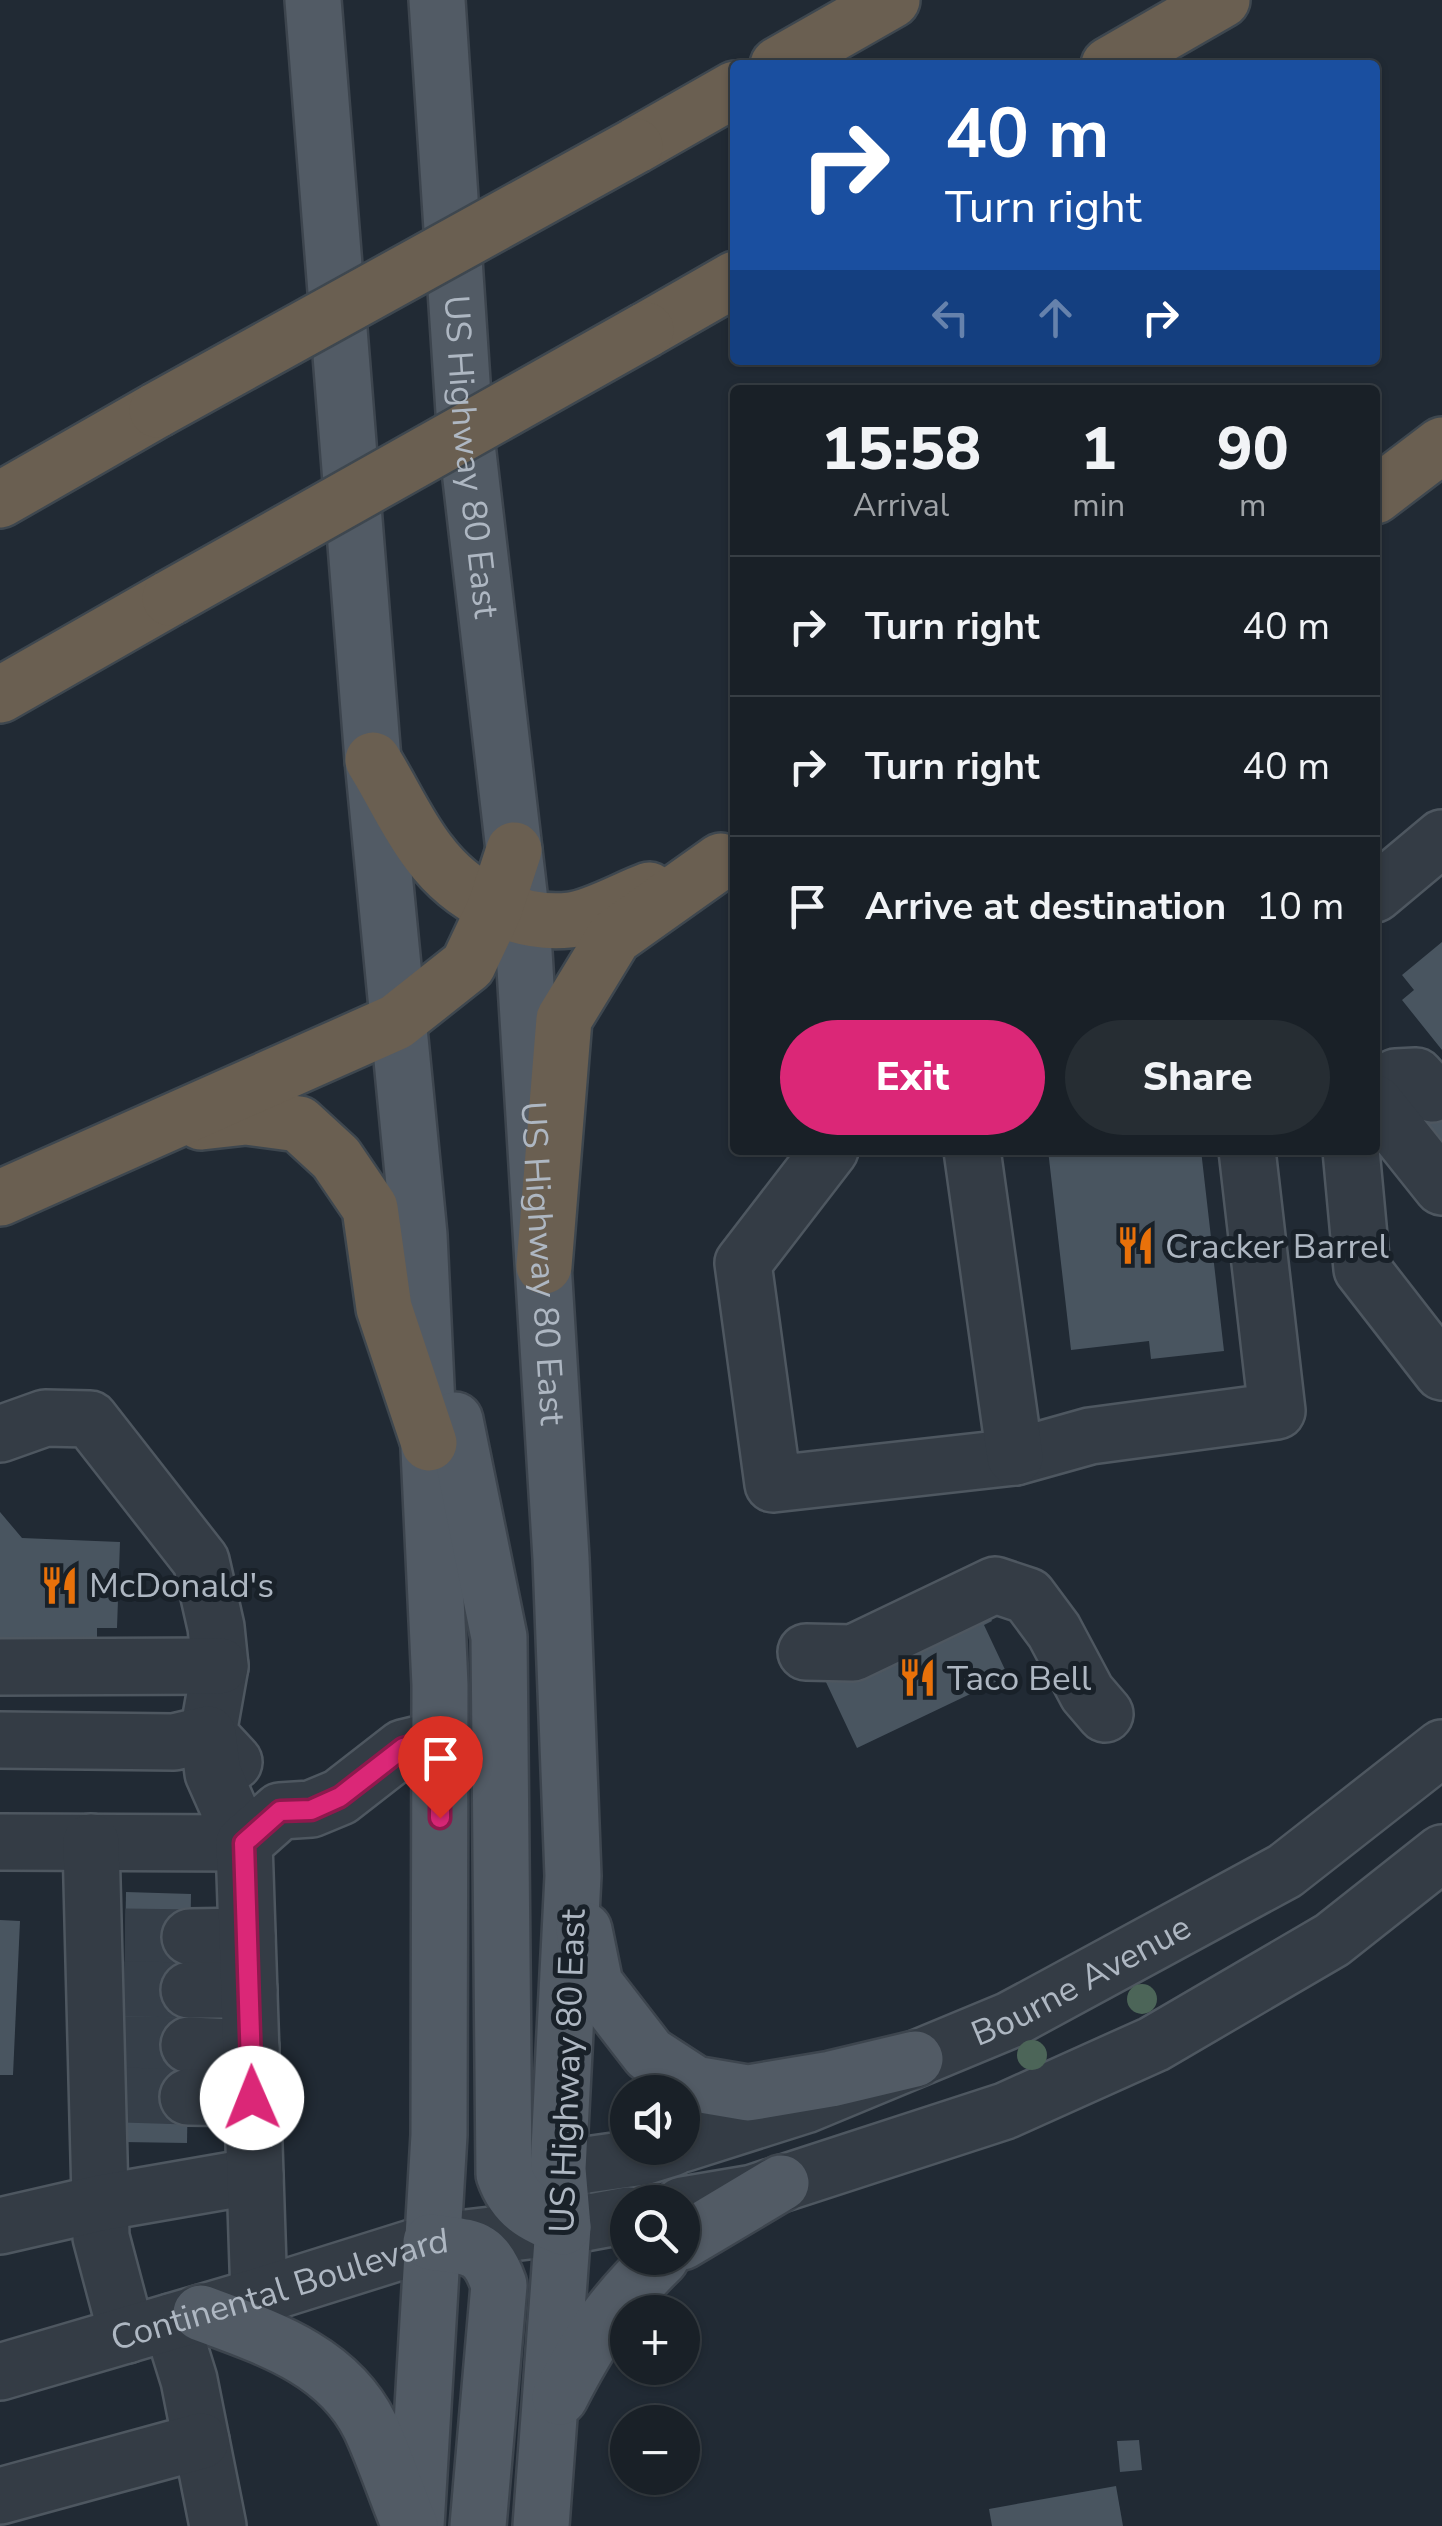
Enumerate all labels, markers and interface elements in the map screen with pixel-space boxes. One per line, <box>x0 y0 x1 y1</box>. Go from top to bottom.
text: 40 m <box>945 86 1109 182</box>
icon: right <box>780 100 910 230</box>
text: Turn right <box>945 177 1142 238</box>
icon: left <box>923 290 978 345</box>
icon: ahead <box>1028 290 1083 345</box>
icon: right <box>1133 290 1188 345</box>
street label: US Highway 80 East <box>432 294 510 621</box>
text: 15:58 <box>821 408 981 490</box>
text: 1 <box>1081 408 1117 490</box>
text: 90 <box>1217 408 1289 490</box>
text: Arrival <box>853 484 949 527</box>
text: min <box>1072 484 1125 527</box>
text: m <box>1239 484 1266 527</box>
icon: right <box>780 599 835 654</box>
text: Turn right <box>865 601 1040 652</box>
text: 40 m <box>1242 601 1330 652</box>
icon: right <box>780 739 835 794</box>
text: Turn right <box>865 741 1040 792</box>
text: 40 m <box>1242 741 1330 792</box>
icon: arrive <box>780 879 835 934</box>
text: Arrive at destination <box>865 881 1226 932</box>
text: 10 m <box>1256 881 1344 932</box>
button: Exit <box>780 1020 1045 1135</box>
button: Share <box>1065 1020 1330 1135</box>
street label: US Highway 80 East <box>509 1100 576 1427</box>
place label: Cracker Barrel <box>1165 1223 1390 1270</box>
restaurant icon: Cracker Barrel <box>1114 1225 1156 1267</box>
place label: McDonald's <box>89 1562 274 1609</box>
restaurant icon: McDonald's <box>38 1564 80 1606</box>
place label: Taco Bell <box>947 1655 1092 1702</box>
restaurant icon: Taco Bell <box>896 1657 938 1699</box>
pin <box>398 1716 483 1819</box>
icon: arrive <box>413 1731 468 1786</box>
street label: Bourne Avenue <box>964 1904 1199 2057</box>
street label: US Highway 80 East <box>538 1908 597 2234</box>
position arrow <box>200 2046 304 2150</box>
map controls <box>610 2075 700 2495</box>
button: sound <box>610 2075 700 2165</box>
button: search <box>610 2185 700 2275</box>
street label: Continental Boulevard <box>105 2217 451 2362</box>
button: + <box>610 2295 700 2385</box>
button: − <box>610 2405 700 2495</box>

